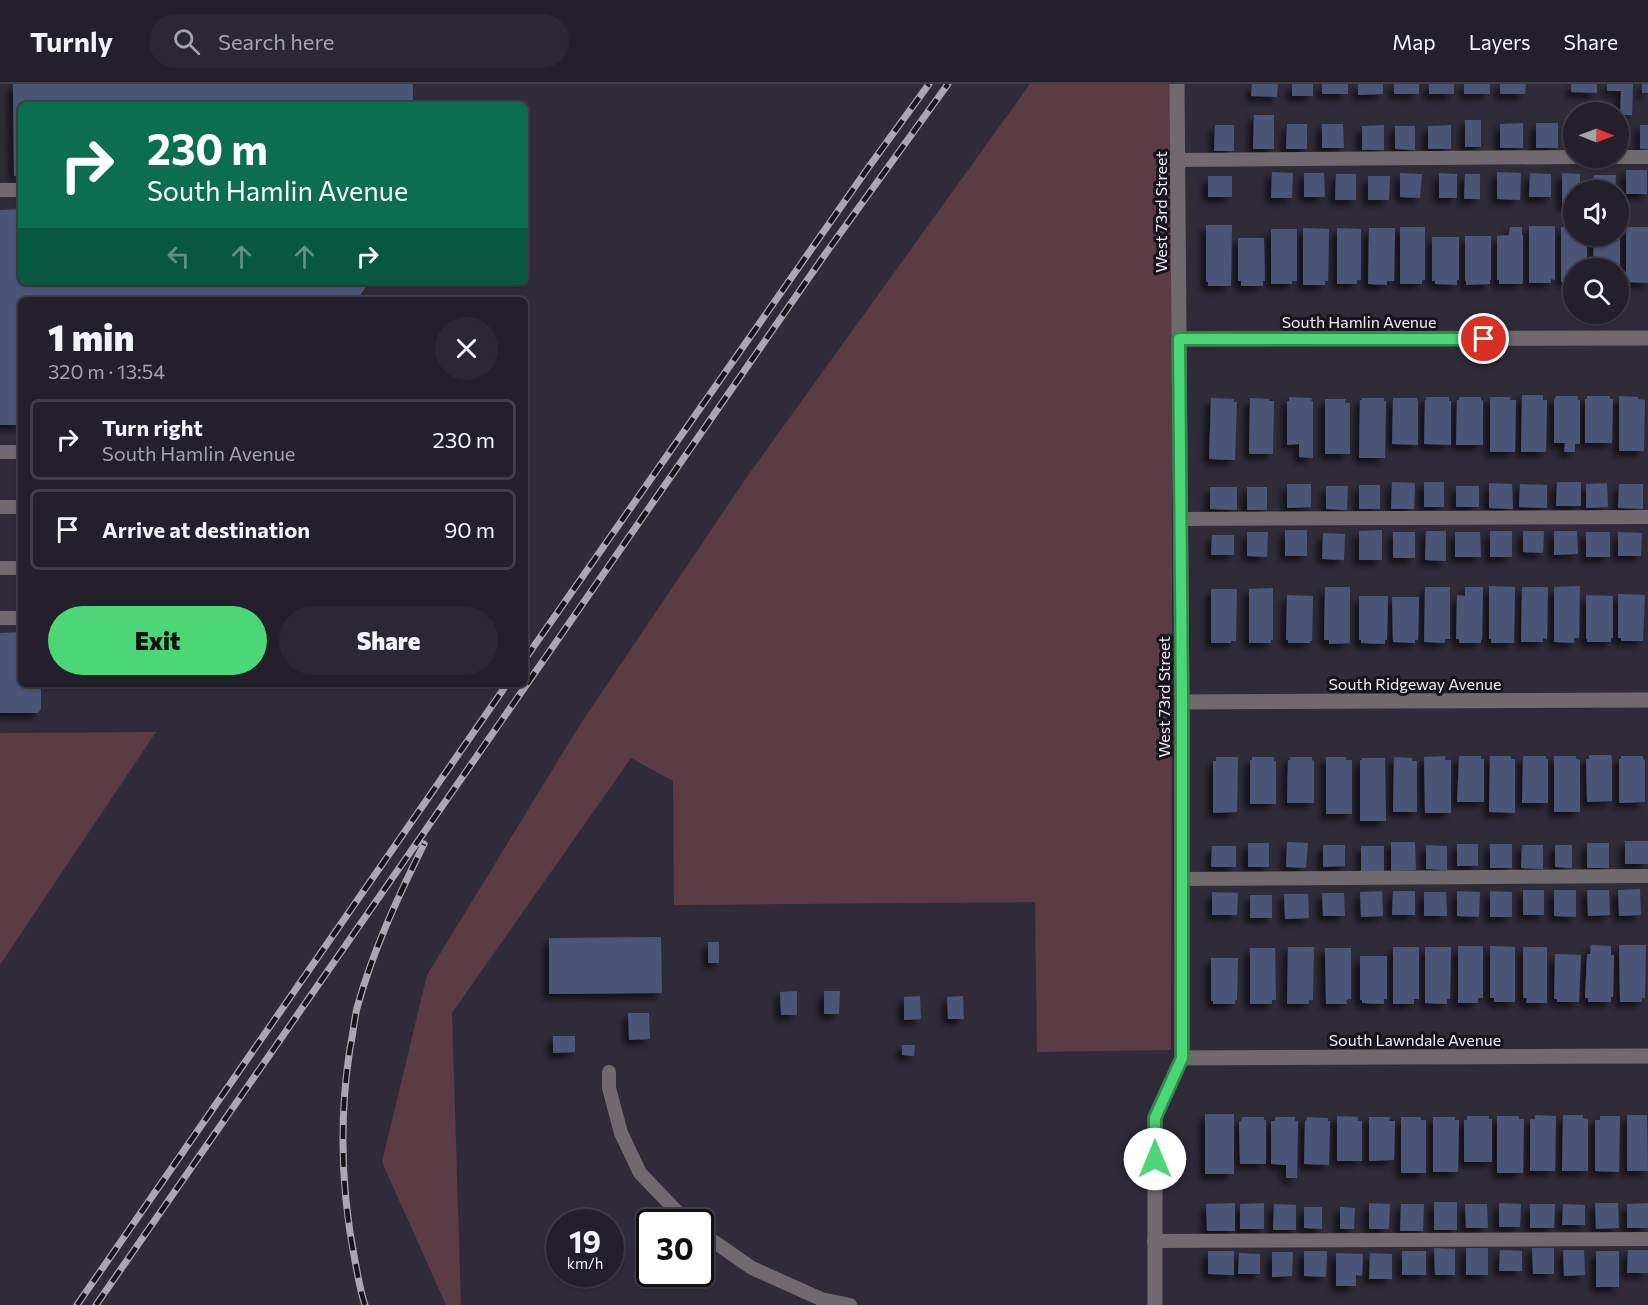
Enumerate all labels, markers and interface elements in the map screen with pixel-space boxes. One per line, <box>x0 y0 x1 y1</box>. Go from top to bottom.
search box <box>149 14 569 68</box>
text: Turnly <box>30 24 113 58</box>
icon: search <box>170 25 203 58</box>
text: Search here <box>218 28 334 55</box>
text: Map <box>1392 29 1436 54</box>
text: Layers <box>1469 29 1531 54</box>
text: Share <box>1564 29 1618 54</box>
north arrow <box>1563 102 1629 168</box>
map controls <box>1563 102 1629 324</box>
text: 230 m <box>147 122 268 174</box>
icon: right <box>48 126 126 204</box>
street label: West 73rd Street <box>1151 151 1170 273</box>
text: South Hamlin Avenue <box>147 174 408 207</box>
button: sound <box>1563 180 1629 246</box>
icon: left <box>162 240 195 273</box>
icon: ahead <box>225 240 258 273</box>
icon: ahead <box>288 240 321 273</box>
icon: right <box>351 240 384 273</box>
button: search <box>1563 258 1629 324</box>
street label: South Hamlin Avenue <box>1282 312 1436 331</box>
pin <box>1458 313 1509 364</box>
text: 1 min <box>48 314 134 358</box>
button: close <box>435 317 498 380</box>
icon: arrive <box>1467 322 1500 355</box>
text: 320 m · 13:54 <box>48 359 165 383</box>
text: Turn right <box>102 414 203 441</box>
icon: right <box>51 423 84 456</box>
text: 230 m <box>432 426 495 453</box>
text: South Hamlin Avenue <box>102 441 295 465</box>
icon: arrive <box>51 513 84 546</box>
text: Arrive at destination <box>102 516 310 543</box>
text: 90 m <box>444 516 495 543</box>
button: Exit <box>48 606 267 675</box>
button: Share <box>279 606 498 675</box>
street label: West 73rd Street <box>1154 636 1173 758</box>
street label: South Ridgeway Avenue <box>1328 674 1502 693</box>
street label: South Lawndale Avenue <box>1329 1030 1501 1049</box>
position arrow <box>1123 1127 1187 1191</box>
speed limit sign: 30 <box>636 1209 714 1287</box>
text: 19 <box>569 1222 601 1259</box>
text: km/h <box>567 1254 603 1272</box>

